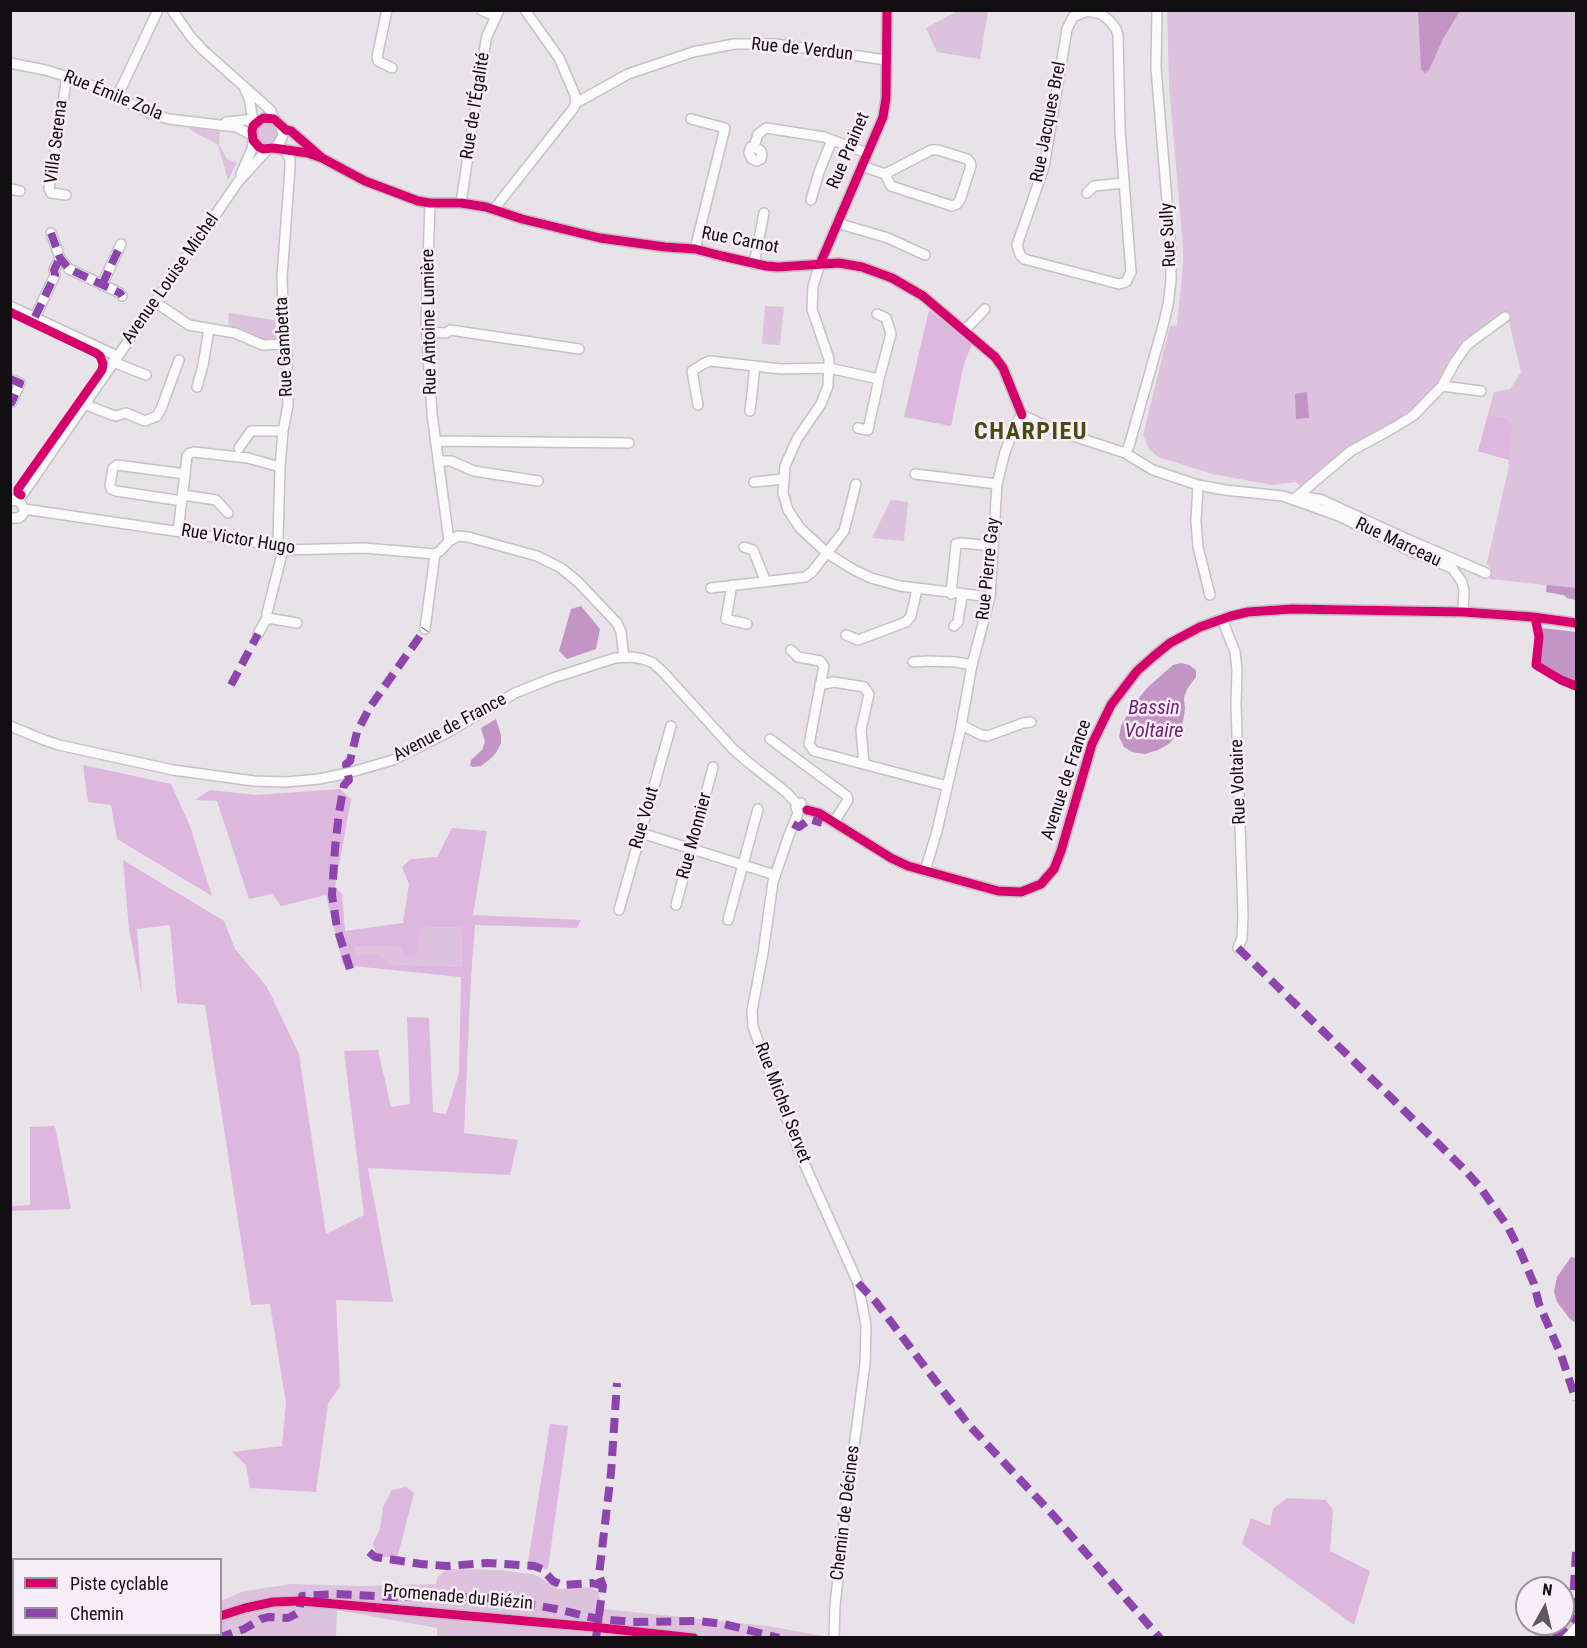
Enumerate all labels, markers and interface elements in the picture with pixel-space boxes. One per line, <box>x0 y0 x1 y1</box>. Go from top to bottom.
street label: Rue de Verdun <box>750 34 854 66</box>
street label: Rue de l'Égalité <box>457 51 495 161</box>
street label: Rue Jacques Brel <box>1027 60 1071 184</box>
street label: Rue Émile Zola <box>60 66 166 126</box>
street label: Villa Serena <box>41 99 73 185</box>
street label: Rue Prainet <box>823 109 875 193</box>
street label: Rue Sully <box>1157 202 1181 268</box>
street label: Avenue Louise Michel <box>118 210 224 348</box>
street label: Rue Carnot <box>700 223 780 259</box>
street label: Rue Antoine Lumière <box>418 249 442 395</box>
street label: Rue Gambetta <box>272 296 298 398</box>
district label: CHARPIEU <box>974 419 1088 447</box>
street label: Rue Marceau <box>1352 514 1444 572</box>
street label: Rue Pierre Gay <box>973 516 1005 622</box>
street label: Rue Victor Hugo <box>180 520 296 560</box>
street label: Avenue de France <box>390 689 510 767</box>
water label: Bassin Voltaire <box>1125 697 1183 744</box>
street label: Avenue de France <box>1037 717 1097 843</box>
street label: Rue Voltaire <box>1227 739 1251 825</box>
street label: Rue Vout <box>626 784 664 852</box>
street label: Rue Monnier <box>673 790 717 882</box>
street label: Rue Michel Servet <box>749 1040 815 1166</box>
street label: Chemin de Décines <box>827 1444 865 1582</box>
legend <box>12 1558 222 1636</box>
text: Piste cyclable <box>70 1573 168 1594</box>
north arrow <box>1515 1576 1575 1636</box>
text: N <box>1541 1580 1553 1600</box>
street label: Promenade du Biézin <box>382 1581 534 1615</box>
text: Chemin <box>70 1603 124 1624</box>

